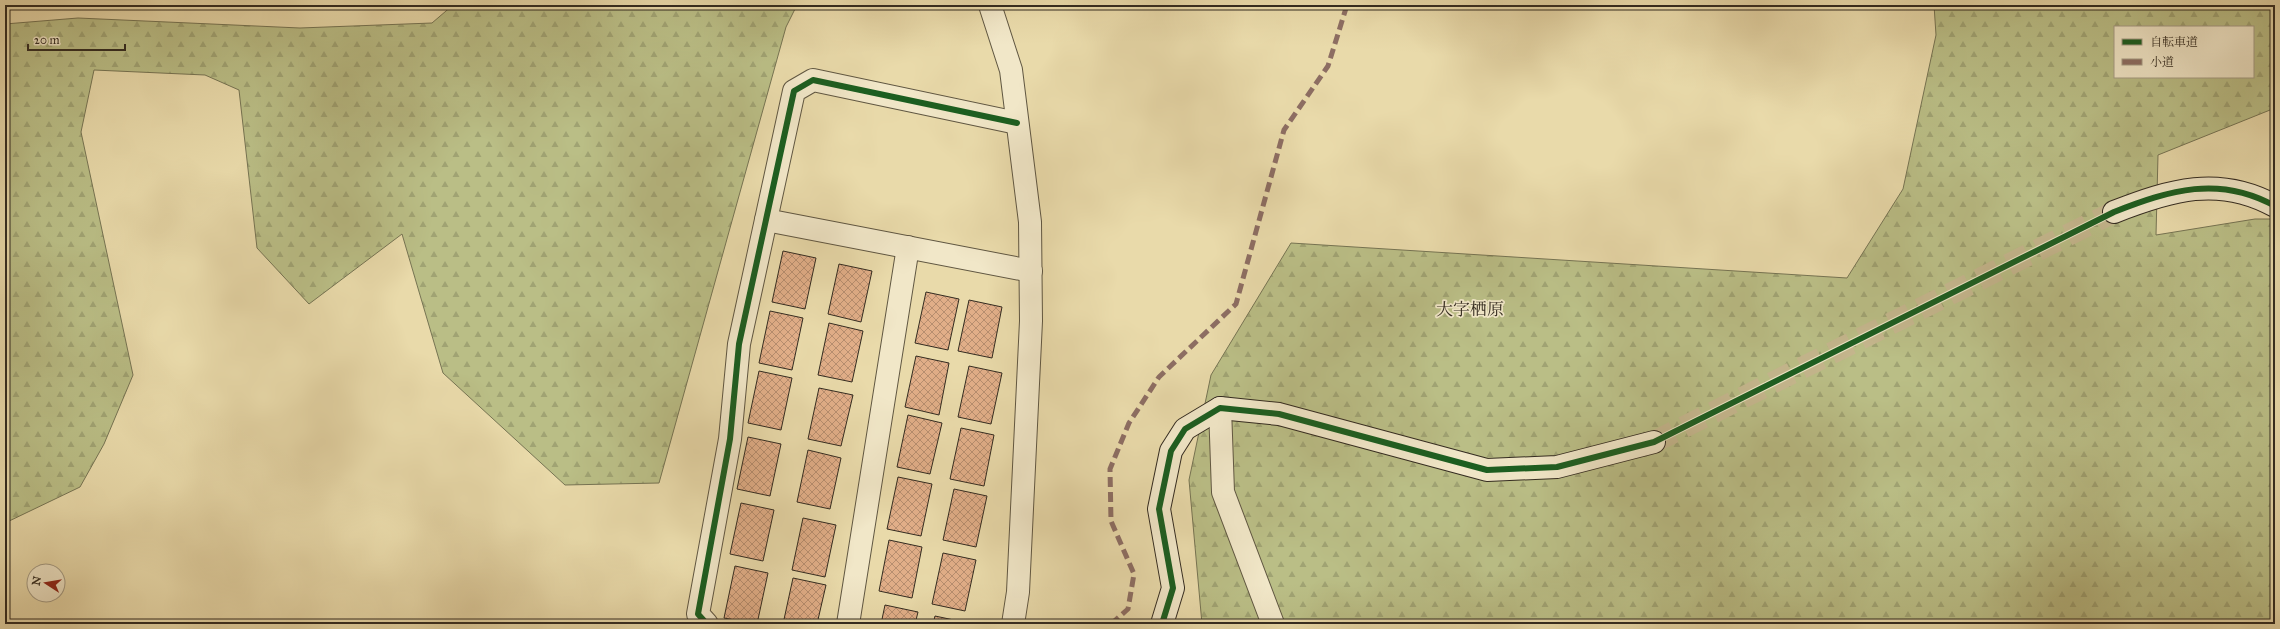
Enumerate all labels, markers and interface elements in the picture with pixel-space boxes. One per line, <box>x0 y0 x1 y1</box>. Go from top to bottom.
scale bar <box>28 26 125 52</box>
legend <box>2114 26 2254 78</box>
text: 20 m <box>34 33 60 47</box>
text: 自転車道 <box>2150 35 2198 49</box>
text: 小道 <box>2150 55 2174 69</box>
district label: 大字栖原 <box>1436 299 1504 320</box>
north arrow <box>26 563 66 603</box>
text: N <box>29 574 44 587</box>

